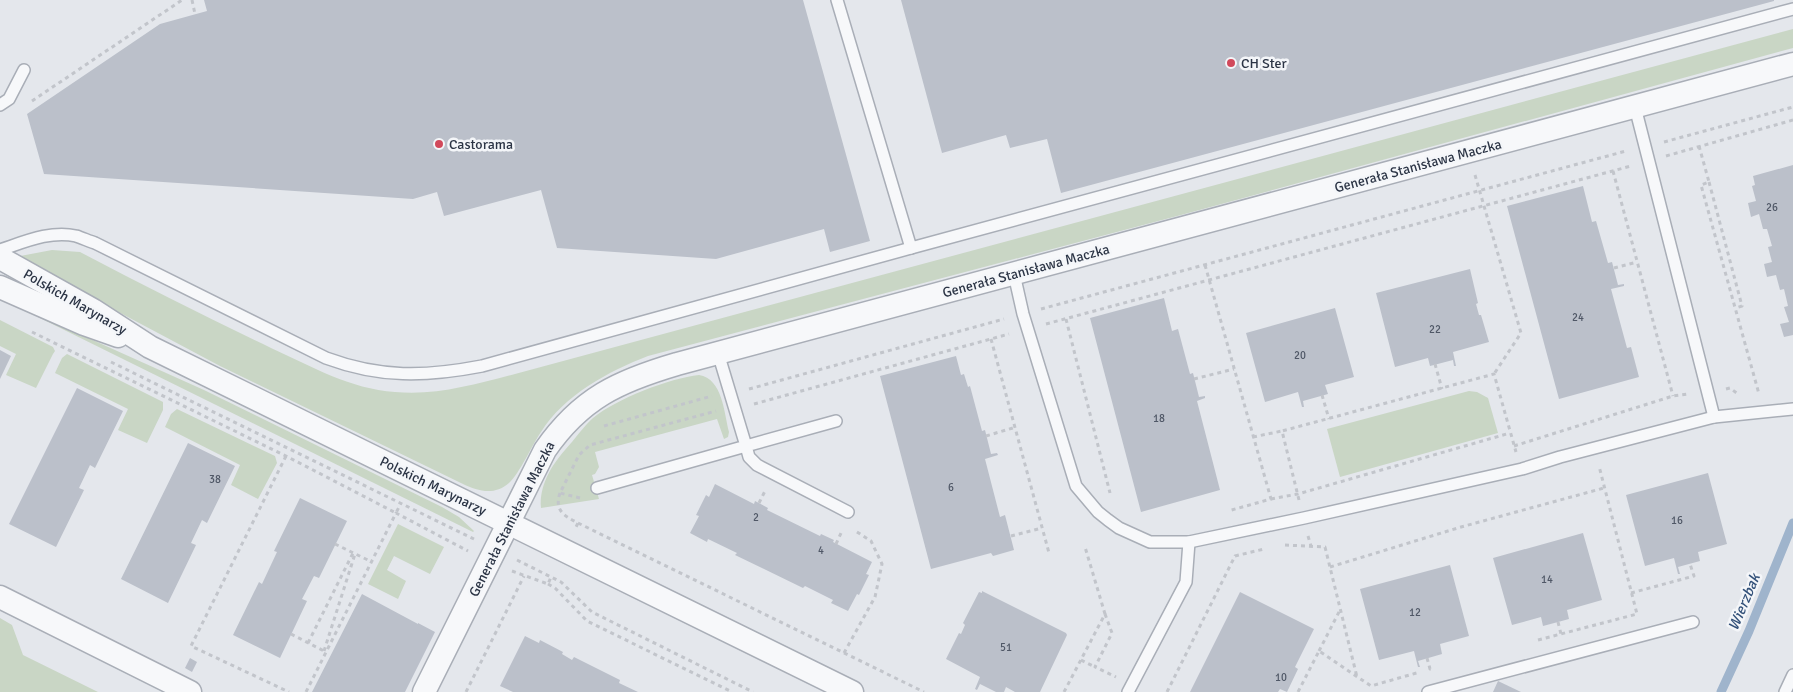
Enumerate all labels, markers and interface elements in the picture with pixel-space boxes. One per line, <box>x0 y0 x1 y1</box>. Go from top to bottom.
place label: CH Ster <box>1241 55 1288 72</box>
marker: CH Ster <box>1225 57 1237 69</box>
place label: Castorama <box>449 136 513 153</box>
street label: Generała Stanisława Maczka <box>1333 136 1503 196</box>
marker: Castorama <box>433 138 445 150</box>
house number: 26 <box>1766 201 1778 214</box>
street label: Generała Stanisława Maczka <box>941 241 1111 301</box>
street label: Polskich Marynarzy <box>20 266 130 339</box>
house number: 24 <box>1572 311 1584 324</box>
house number: 22 <box>1429 323 1441 336</box>
house number: 20 <box>1294 349 1306 362</box>
house number: 18 <box>1153 412 1165 425</box>
street label: Generała Stanisława Maczka <box>465 438 559 600</box>
street label: Polskich Marynarzy <box>377 453 489 519</box>
house number: 38 <box>209 473 221 486</box>
house number: 6 <box>948 481 954 494</box>
house number: 2 <box>753 511 759 524</box>
house number: 16 <box>1671 514 1683 527</box>
house number: 4 <box>818 544 824 557</box>
water label: Wierzbak <box>1724 570 1765 633</box>
house number: 14 <box>1541 573 1553 586</box>
house number: 12 <box>1409 606 1421 619</box>
house number: 51 <box>1000 641 1012 654</box>
house number: 10 <box>1275 671 1287 684</box>

